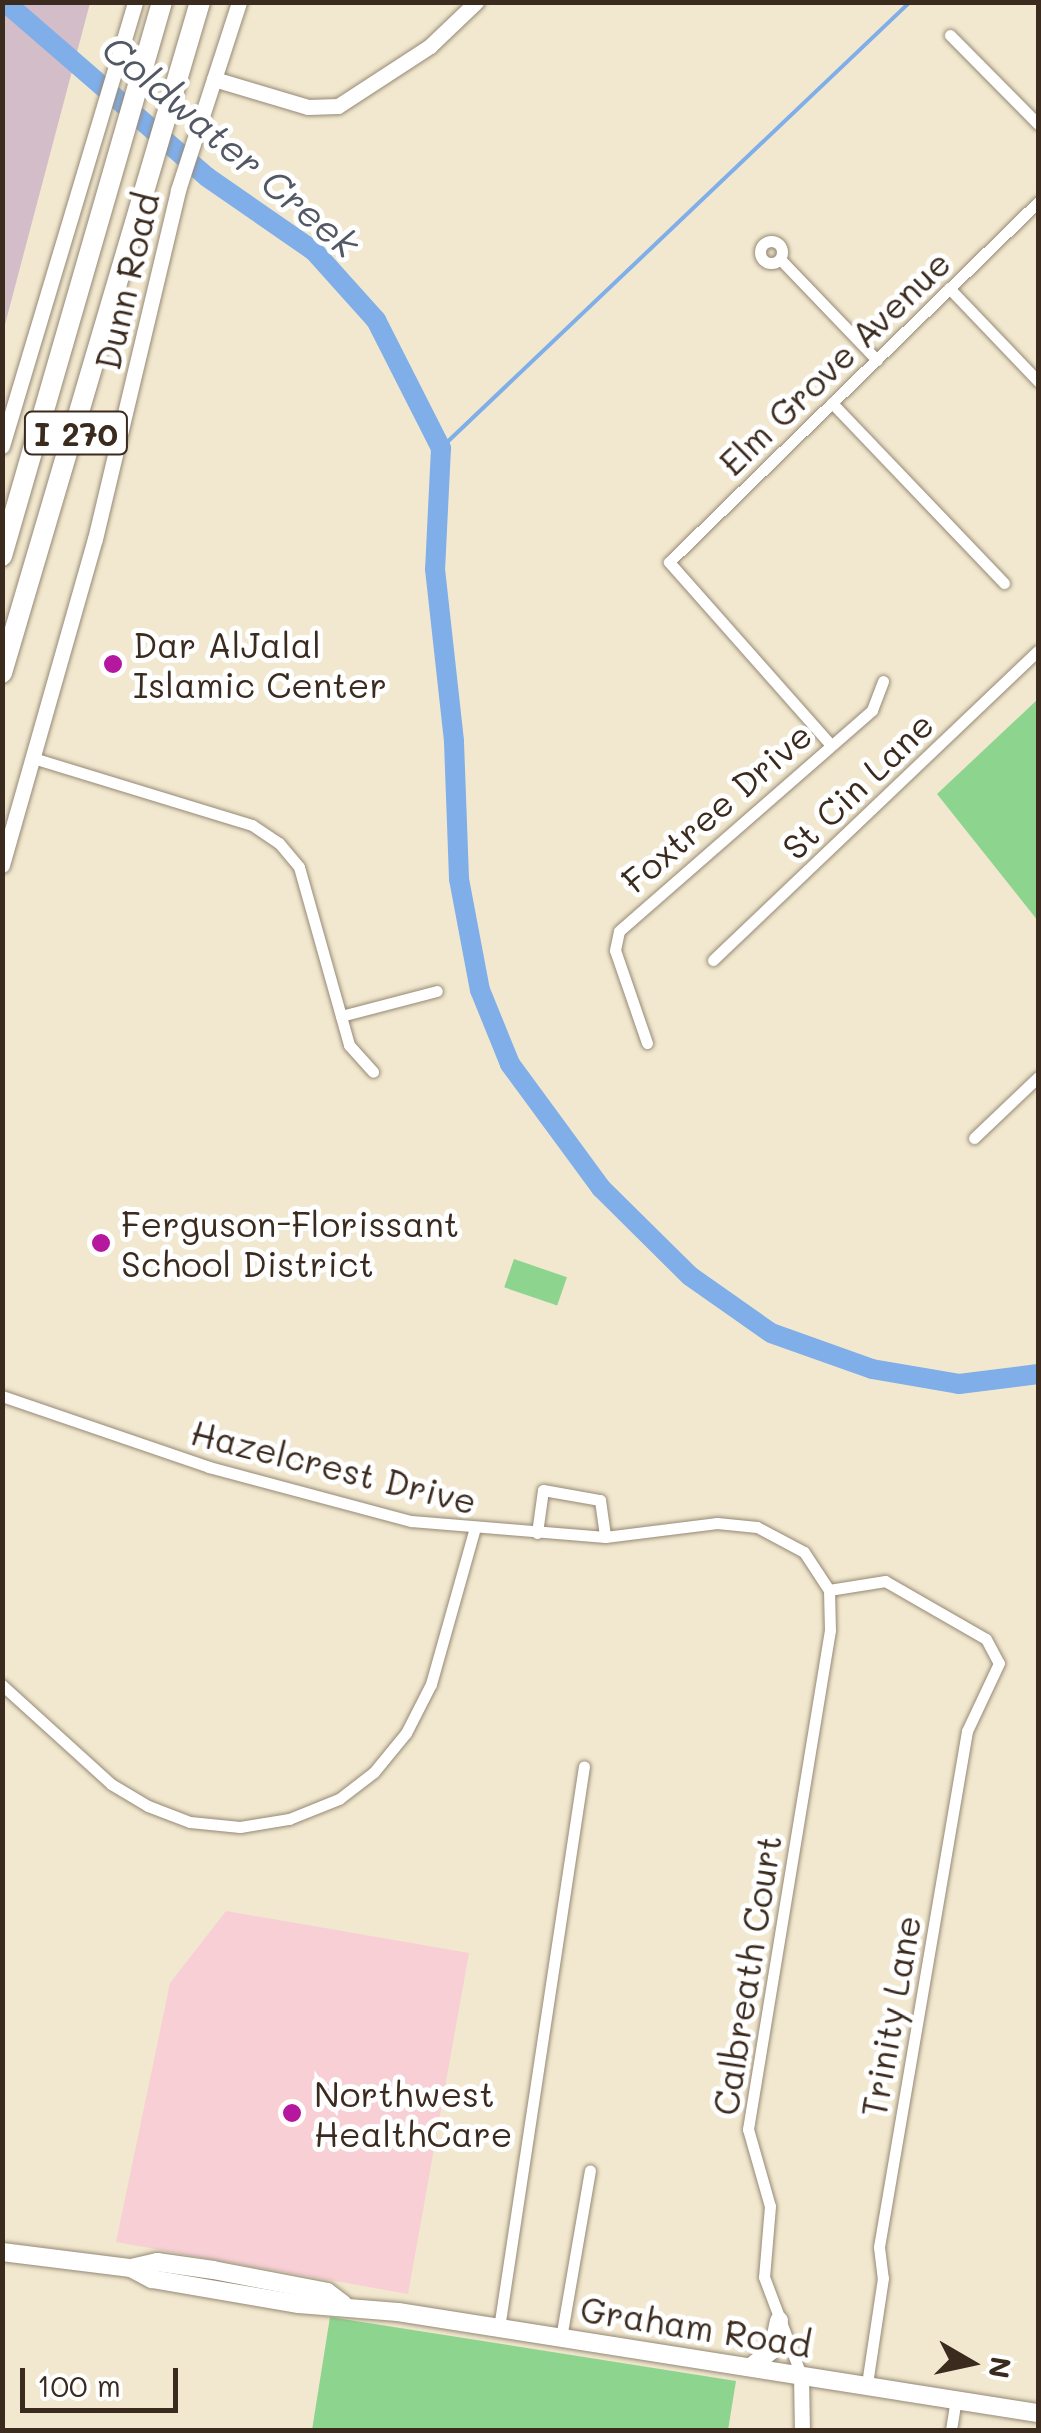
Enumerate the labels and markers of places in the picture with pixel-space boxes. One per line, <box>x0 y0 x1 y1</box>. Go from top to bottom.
place label: Dar AlJalal Islamic Center <box>133 623 387 705</box>
marker: Dar AlJalal Islamic Center <box>102 653 124 675</box>
place label: Ferguson-Florissant School District <box>121 1202 459 1284</box>
marker: Ferguson-Florissant School District <box>90 1232 112 1254</box>
place label: Northwest HealthCare <box>314 2072 512 2154</box>
marker: Northwest HealthCare <box>279 2100 305 2126</box>

